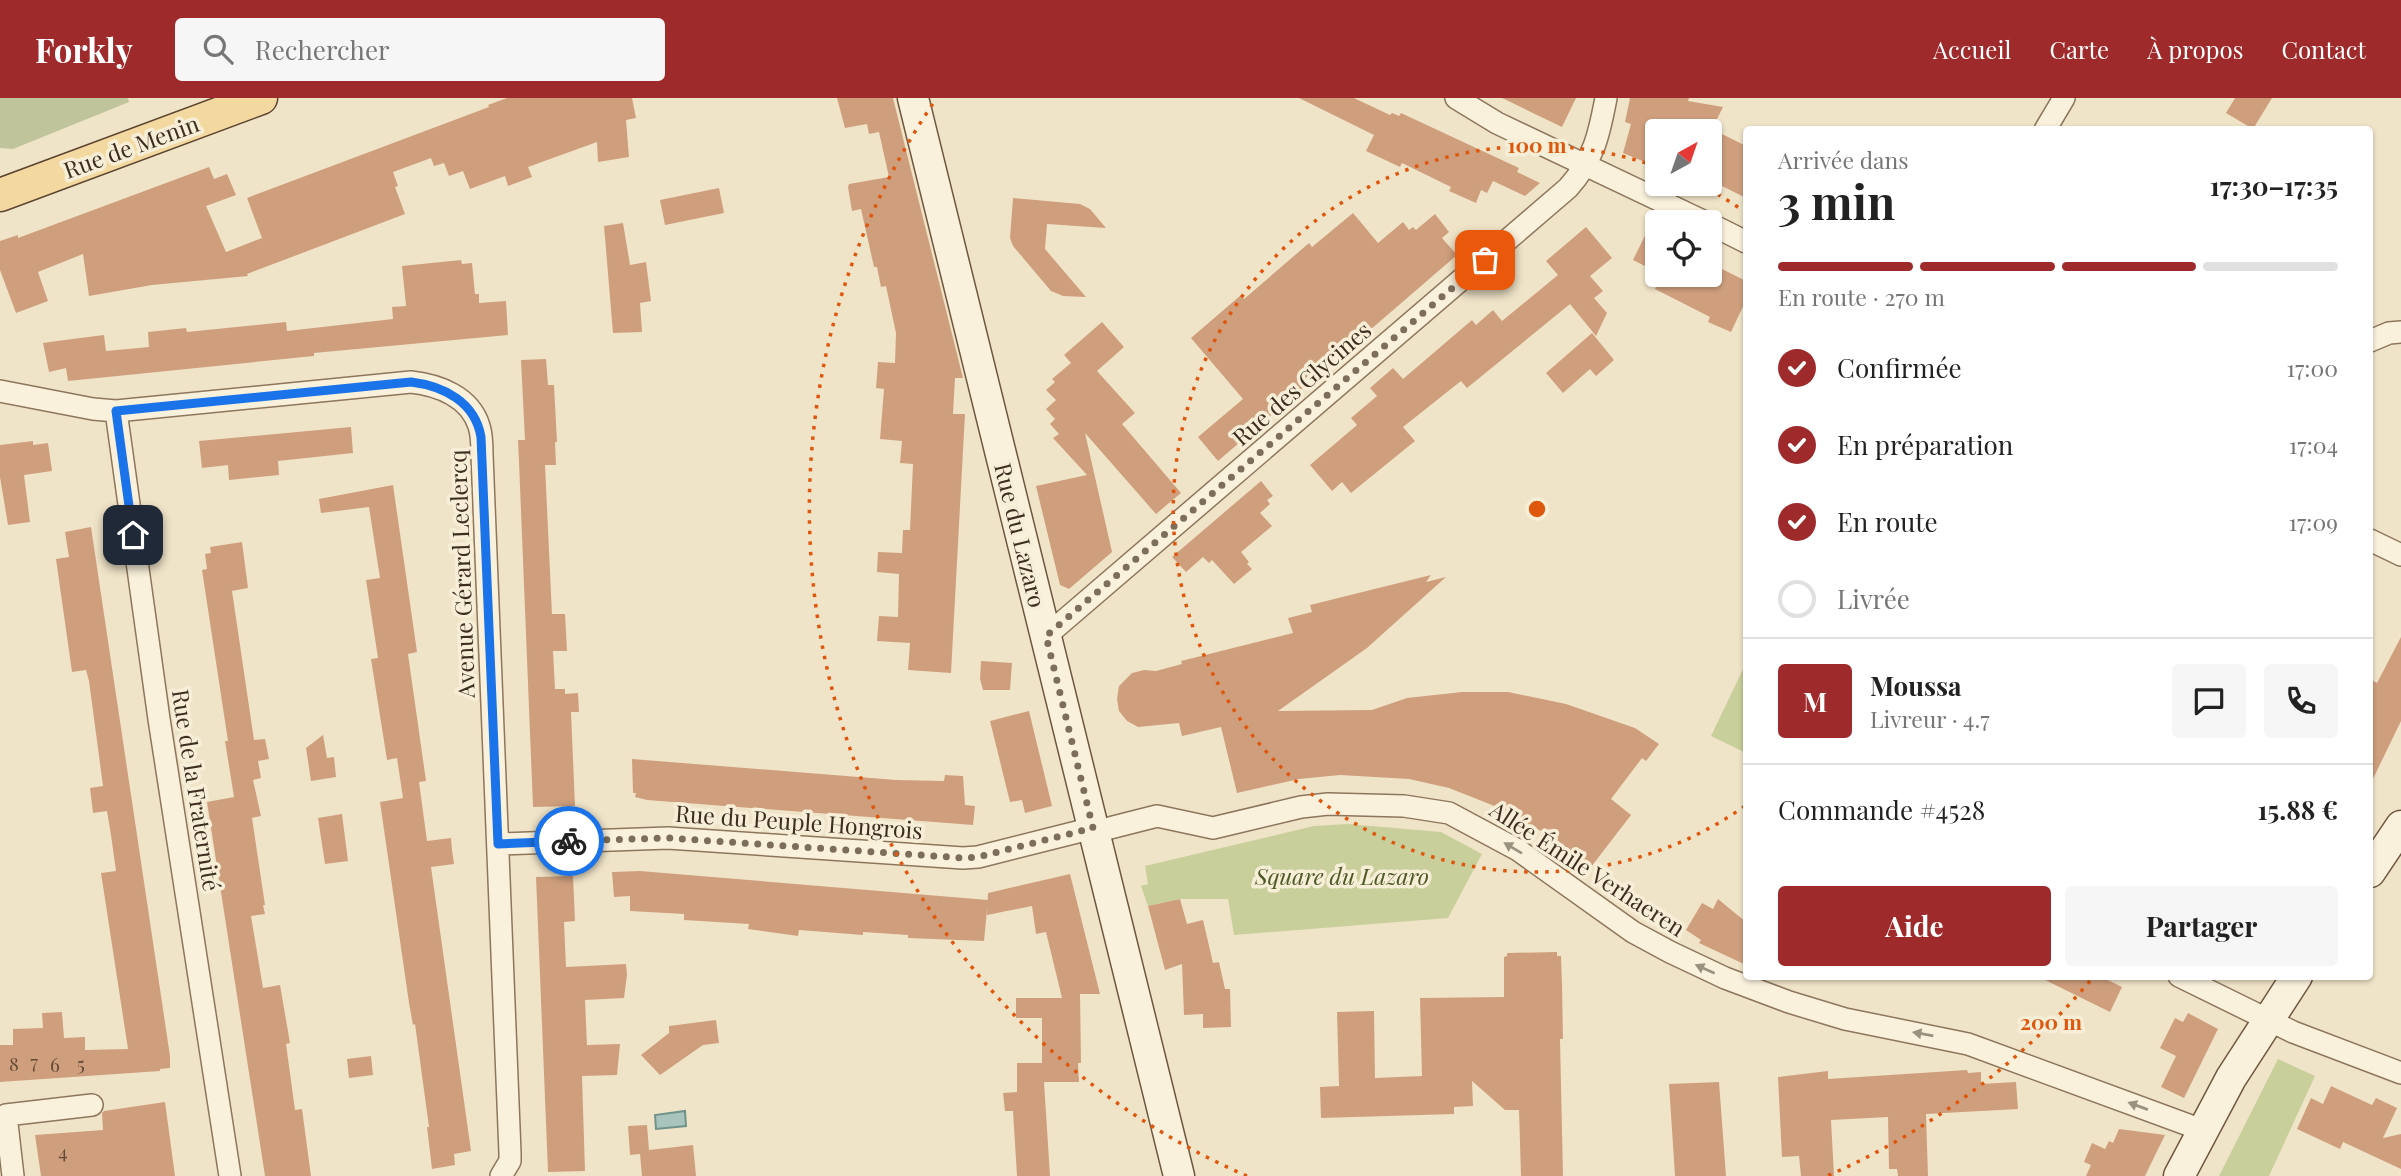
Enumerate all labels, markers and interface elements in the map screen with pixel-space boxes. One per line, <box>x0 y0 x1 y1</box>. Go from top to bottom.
search box <box>175 18 665 81</box>
text: Forkly <box>35 27 133 71</box>
icon: search <box>199 30 237 68</box>
text: Rechercher <box>255 32 390 67</box>
text: Accueil <box>1933 33 2011 65</box>
text: Carte <box>2049 33 2109 65</box>
text: À propos <box>2147 33 2243 65</box>
text: Contact <box>2281 33 2366 65</box>
street label: Rue de Menin <box>59 107 203 185</box>
north arrow <box>1645 119 1722 196</box>
map controls <box>1645 119 1722 287</box>
text: 100 m <box>1507 130 1567 158</box>
text: Arrivée dans <box>1778 144 1909 175</box>
text: 17:30–17:35 <box>2210 168 2338 203</box>
text: 3 min <box>1778 170 1895 232</box>
button: locate <box>1645 210 1722 287</box>
pin <box>1455 230 1515 290</box>
icon: bag <box>1466 241 1504 279</box>
text: En route · 270 m <box>1778 281 1945 312</box>
street label: Rue des Glycines <box>1225 314 1377 452</box>
icon: check <box>1778 349 1816 387</box>
text: Confirmée <box>1837 350 1962 385</box>
text: 17:00 <box>2286 352 2338 383</box>
icon: check <box>1778 426 1816 464</box>
text: En préparation <box>1837 427 2013 462</box>
text: 17:04 <box>2289 429 2338 460</box>
street label: Avenue Gérard Leclercq <box>441 449 481 700</box>
street label: Rue du Lazaro <box>988 460 1054 610</box>
centre of rings <box>1525 497 1549 521</box>
icon: check <box>1778 503 1816 541</box>
text: En route <box>1837 504 1938 539</box>
pin <box>103 505 163 565</box>
text: 17:09 <box>2289 506 2338 537</box>
icon: home <box>114 516 152 554</box>
text: Livrée <box>1837 581 1910 616</box>
button: chat <box>2172 664 2246 738</box>
button: phone <box>2264 664 2338 738</box>
text: Moussa <box>1870 668 1962 703</box>
text: M <box>1803 684 1827 719</box>
street label: Rue de la Fraternité <box>166 687 228 893</box>
text: Livreur · 4.7 <box>1870 703 1990 734</box>
text: Commande #4528 <box>1778 792 1985 827</box>
text: 15.88 € <box>2258 792 2338 827</box>
street label: Allée Émile Verhaeren <box>1484 793 1692 943</box>
street label: Rue du Peuple Hongrois <box>674 797 924 845</box>
courier <box>534 806 604 876</box>
icon: bike <box>550 822 588 860</box>
one-way arrow <box>1504 842 1523 854</box>
park label: Square du Lazaro <box>1254 860 1429 891</box>
button: Aide <box>1778 886 2051 966</box>
button: Partager <box>2065 886 2338 966</box>
one-way arrow <box>1695 963 1716 974</box>
text: 200 m <box>2020 1007 2082 1035</box>
one-way arrow <box>1912 1028 1934 1039</box>
house number: 7 <box>30 1048 38 1074</box>
house number: 8 <box>9 1050 19 1076</box>
house number: 5 <box>77 1050 85 1076</box>
house number: 6 <box>50 1051 60 1077</box>
one-way arrow <box>2128 1100 2149 1111</box>
house number: 4 <box>58 1138 68 1164</box>

